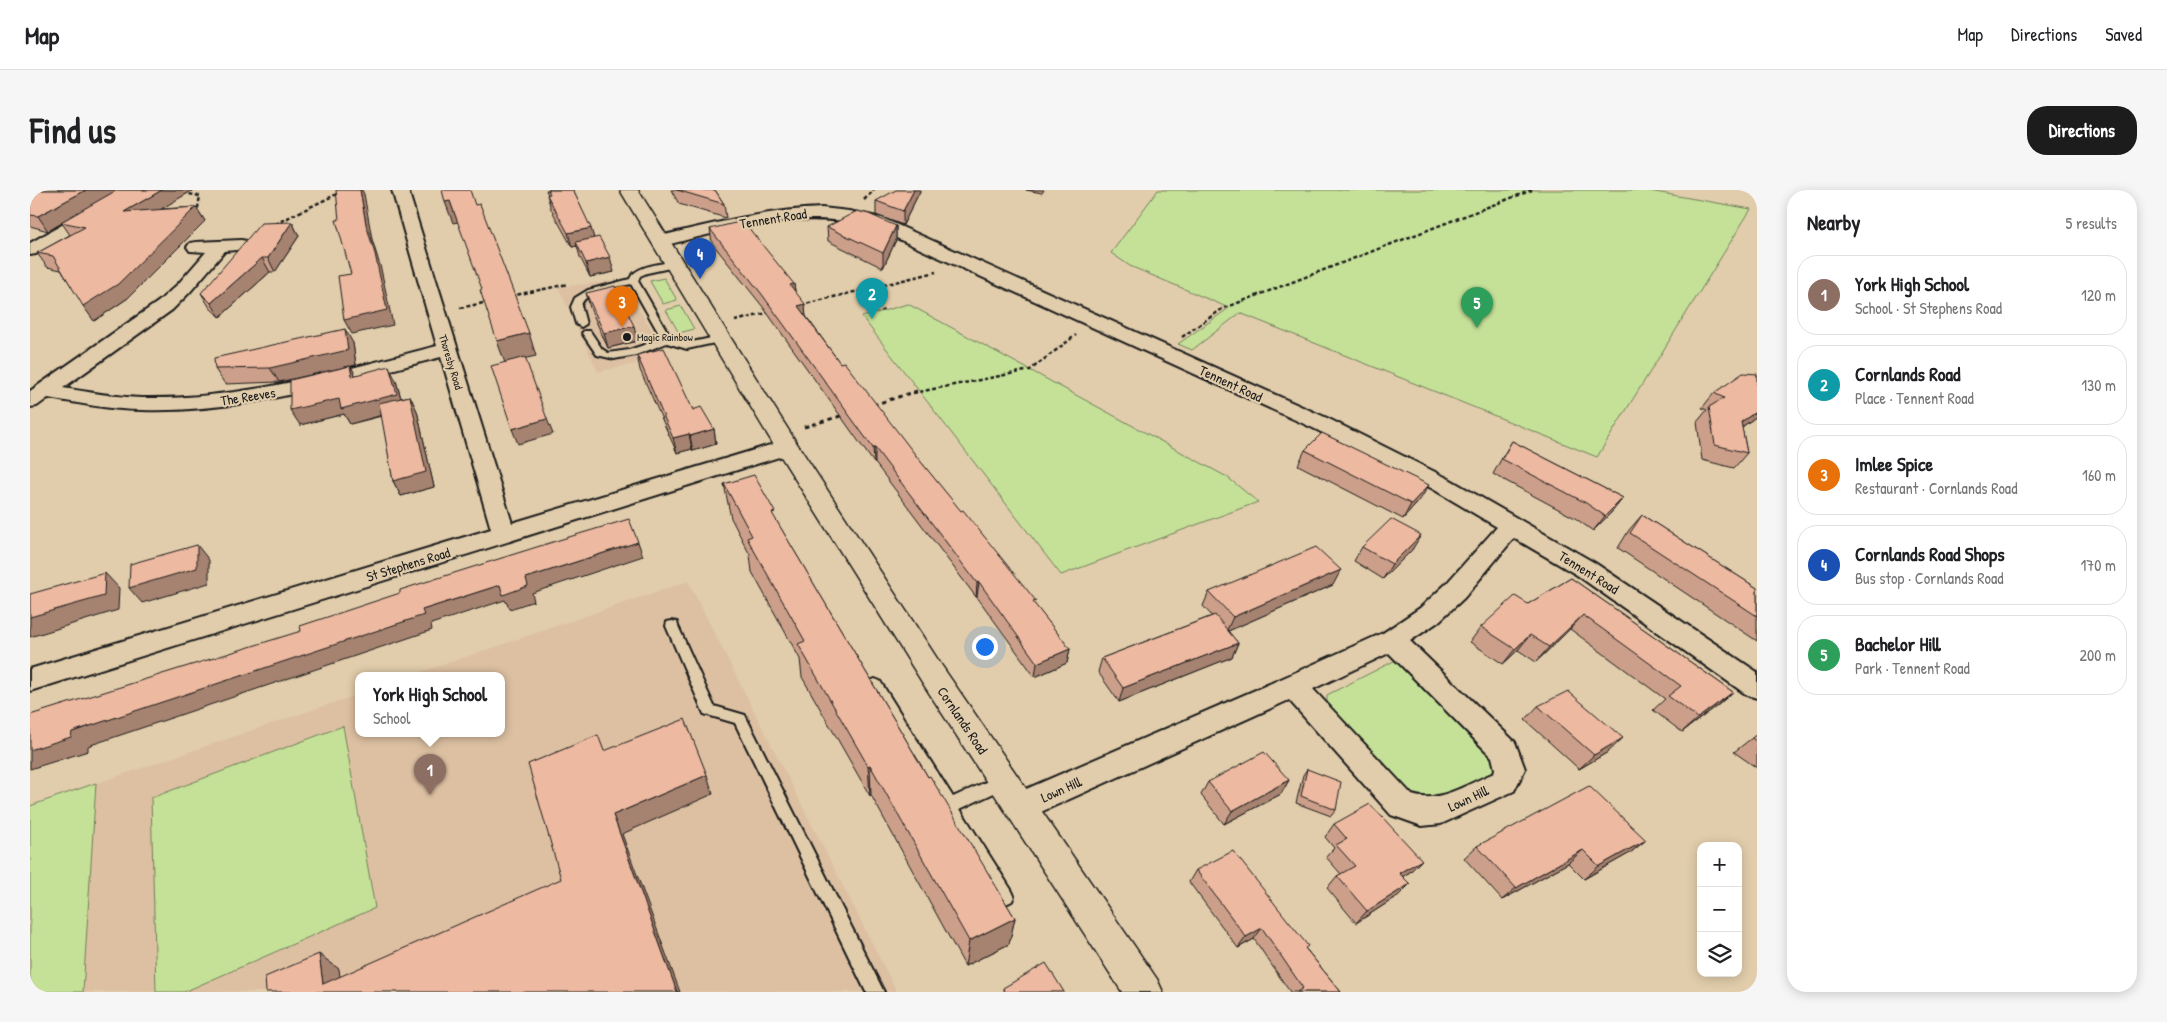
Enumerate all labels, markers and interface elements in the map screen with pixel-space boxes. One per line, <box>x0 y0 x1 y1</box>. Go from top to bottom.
text: Map <box>25 19 59 51</box>
text: Map <box>1958 22 1983 47</box>
text: Directions <box>2011 22 2077 47</box>
text: Saved <box>2105 22 2142 47</box>
button: Directions <box>2027 106 2137 155</box>
text: Find us <box>30 107 116 154</box>
street label: Tennent Road <box>738 203 808 233</box>
text: Nearby <box>1807 208 1860 237</box>
text: 5 results <box>2066 212 2117 234</box>
pin: 4 <box>684 238 716 279</box>
text: York High School <box>1855 271 1969 297</box>
pin: 2 <box>856 278 888 319</box>
text: 1 <box>1821 284 1827 306</box>
text: 120 m <box>2081 284 2116 306</box>
pin: 3 <box>606 286 638 327</box>
pin: 5 <box>1461 287 1493 328</box>
text: School · St Stephens Road <box>1855 297 2002 319</box>
place label: Magic Rainbow <box>637 330 693 344</box>
marker: Magic Rainbow <box>621 331 633 343</box>
street label: Thoresby Road <box>436 333 466 392</box>
street label: Tennent Road <box>1196 360 1266 406</box>
text: Cornlands Road <box>1855 361 1960 387</box>
text: 2 <box>1820 374 1828 396</box>
text: 130 m <box>2081 374 2116 396</box>
street label: The Reeves <box>219 382 277 410</box>
text: Place · Tennent Road <box>1855 387 1974 409</box>
text: Imlee Spice <box>1855 451 1933 477</box>
text: 3 <box>1820 464 1828 486</box>
text: 160 m <box>2082 464 2116 486</box>
text: Restaurant · Cornlands Road <box>1855 477 2017 499</box>
text: Cornlands Road Shops <box>1855 541 2004 567</box>
street label: St Stephens Road <box>364 542 453 587</box>
street label: Tennent Road <box>1555 546 1623 598</box>
text: 4 <box>1821 554 1827 576</box>
text: 170 m <box>2081 554 2116 576</box>
text: Bus stop · Cornlands Road <box>1855 567 2004 589</box>
text: Bachelor Hill <box>1855 631 1941 657</box>
your location <box>972 634 998 660</box>
text: 5 <box>1821 644 1827 666</box>
text: 200 m <box>2080 644 2116 666</box>
text: Park · Tennent Road <box>1855 657 1970 679</box>
popup <box>355 672 505 737</box>
text: York High School <box>373 681 487 707</box>
street label: Cornlands Road <box>933 683 993 758</box>
text: School <box>373 707 410 729</box>
pin: 1 <box>414 754 446 795</box>
street label: Lown Hill <box>1038 771 1085 806</box>
street label: Lown Hill <box>1445 780 1492 816</box>
map controls <box>1697 842 1742 977</box>
button: + <box>1697 842 1742 887</box>
button: − <box>1697 887 1742 932</box>
button: layers <box>1697 932 1742 977</box>

